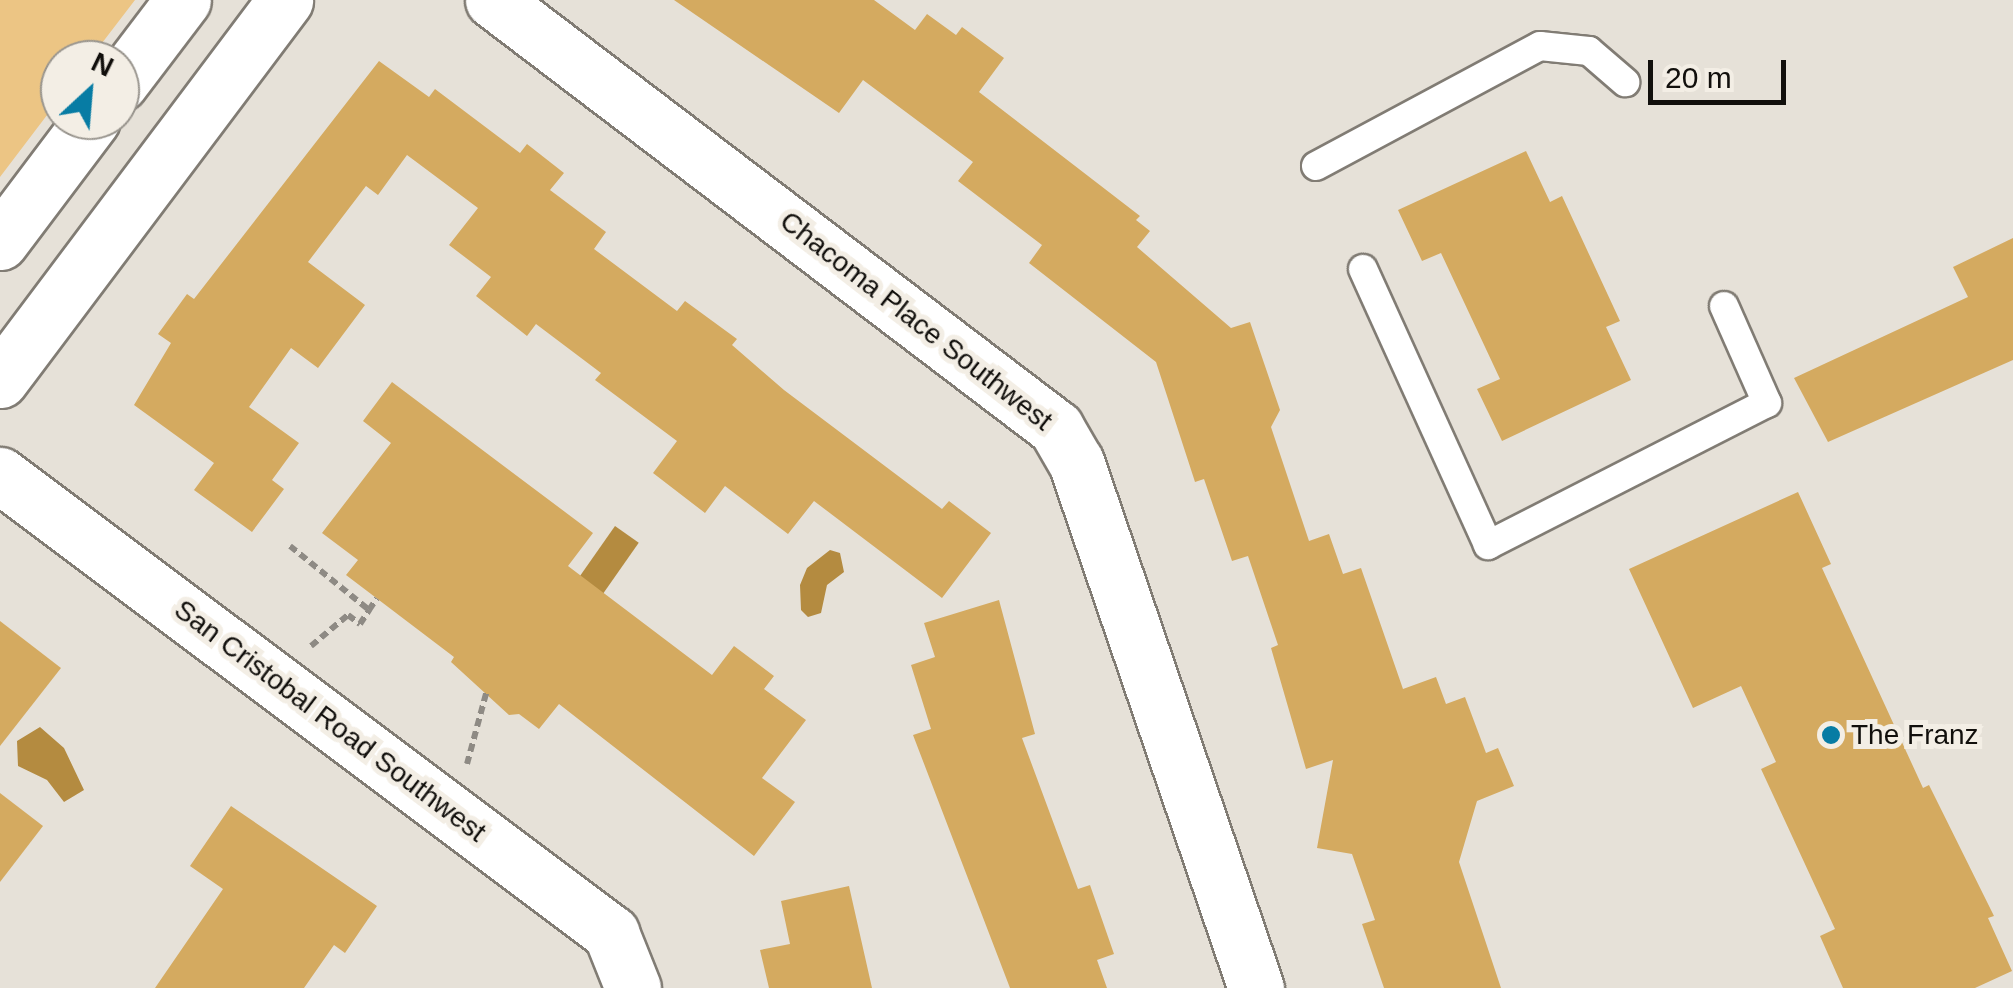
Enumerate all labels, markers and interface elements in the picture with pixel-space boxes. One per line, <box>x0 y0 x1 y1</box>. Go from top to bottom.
north arrow <box>40 40 140 140</box>
scale bar <box>1653 40 1790 102</box>
text: N <box>87 46 118 83</box>
text: 20 m <box>1665 61 1732 94</box>
street label: Chacoma Place Southwest <box>773 204 1059 438</box>
street label: San Cristobal Road Southwest <box>168 593 492 849</box>
place label: The Franz <box>1851 718 1979 752</box>
marker: The Franz <box>1820 724 1842 746</box>

